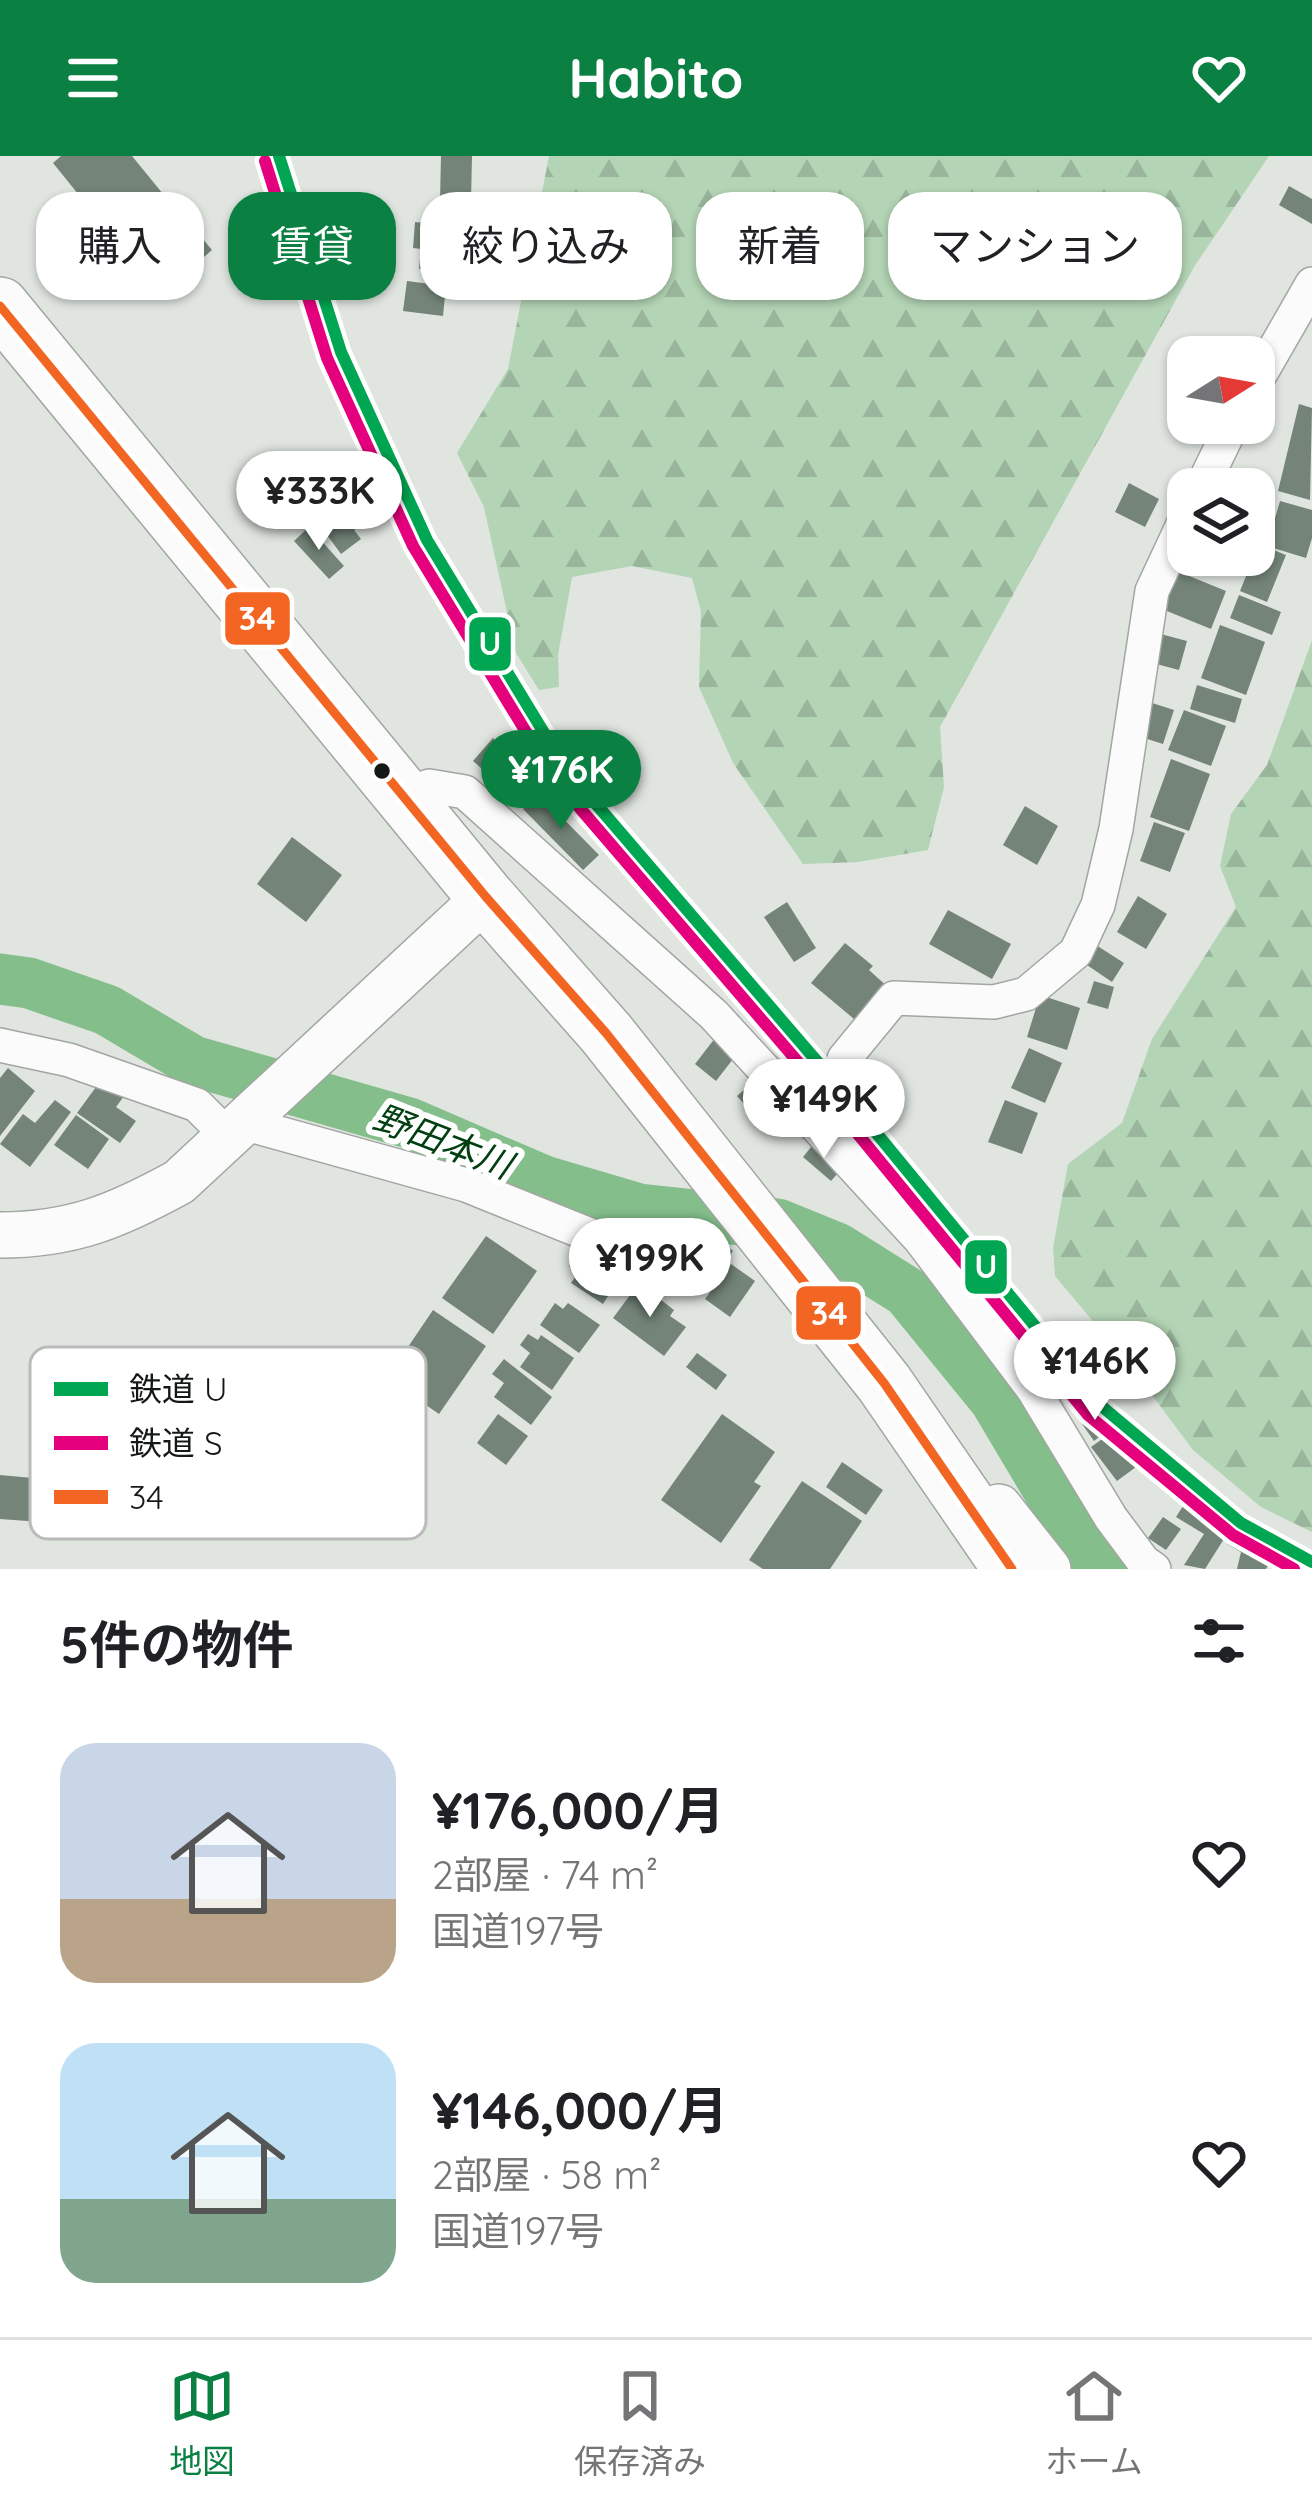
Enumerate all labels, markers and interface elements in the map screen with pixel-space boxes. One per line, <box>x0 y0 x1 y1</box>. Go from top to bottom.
text: Habito <box>569 44 743 112</box>
icon: menu <box>60 45 126 111</box>
icon: heart <box>1186 45 1252 111</box>
chip: 購入 <box>36 192 204 300</box>
chip: 賃貸 <box>228 192 396 300</box>
chip: 絞り込み <box>420 192 672 300</box>
chip: 新着 <box>696 192 864 300</box>
chip: マンション <box>888 192 1182 300</box>
north arrow <box>1167 336 1275 444</box>
map controls <box>1167 336 1275 576</box>
pin: ¥333K <box>235 451 403 553</box>
text: ¥333K <box>263 465 375 514</box>
button: layers <box>1167 468 1275 576</box>
line badge: 34 <box>223 590 292 647</box>
text: 34 <box>238 597 276 638</box>
line badge: U <box>467 615 513 673</box>
text: U <box>478 622 502 663</box>
pin: ¥176K <box>477 730 645 832</box>
text: ¥176K <box>508 744 614 793</box>
unlabelled marker <box>371 760 393 782</box>
pin: ¥149K <box>740 1059 908 1161</box>
text: ¥149K <box>770 1073 878 1122</box>
water label: 野田本川 <box>368 1094 522 1189</box>
pin: ¥199K <box>566 1218 734 1320</box>
text: ¥199K <box>596 1232 704 1281</box>
line badge: U <box>963 1238 1009 1296</box>
text: U <box>974 1245 998 1286</box>
line badge: 34 <box>794 1284 863 1342</box>
text: 34 <box>810 1292 848 1333</box>
pin: ¥146K <box>1011 1321 1179 1423</box>
text: ¥146K <box>1041 1335 1149 1384</box>
legend <box>30 1347 426 1539</box>
text: 鉄道 U <box>129 1368 228 1409</box>
text: 鉄道 S <box>129 1422 223 1463</box>
text: 34 <box>129 1476 164 1517</box>
icon: filters <box>1186 1608 1252 1674</box>
text: 5件の物件 <box>60 1612 293 1676</box>
text: ¥176,000/月 <box>432 1778 725 1842</box>
icon: home <box>156 1791 300 1935</box>
icon: heart <box>1186 1830 1252 1896</box>
text: 2部屋 · 74 m² <box>432 1850 658 1899</box>
text: 国道197号 <box>432 1906 604 1955</box>
text: ¥146,000/月 <box>432 2078 728 2142</box>
icon: home <box>156 2091 300 2235</box>
icon: heart <box>1186 2130 1252 2196</box>
text: 2部屋 · 58 m² <box>432 2150 661 2199</box>
text: 国道197号 <box>432 2206 604 2255</box>
tab: 地図 <box>169 2363 235 2483</box>
tab: 保存済み <box>574 2363 706 2483</box>
tab: ホーム <box>1045 2363 1143 2483</box>

